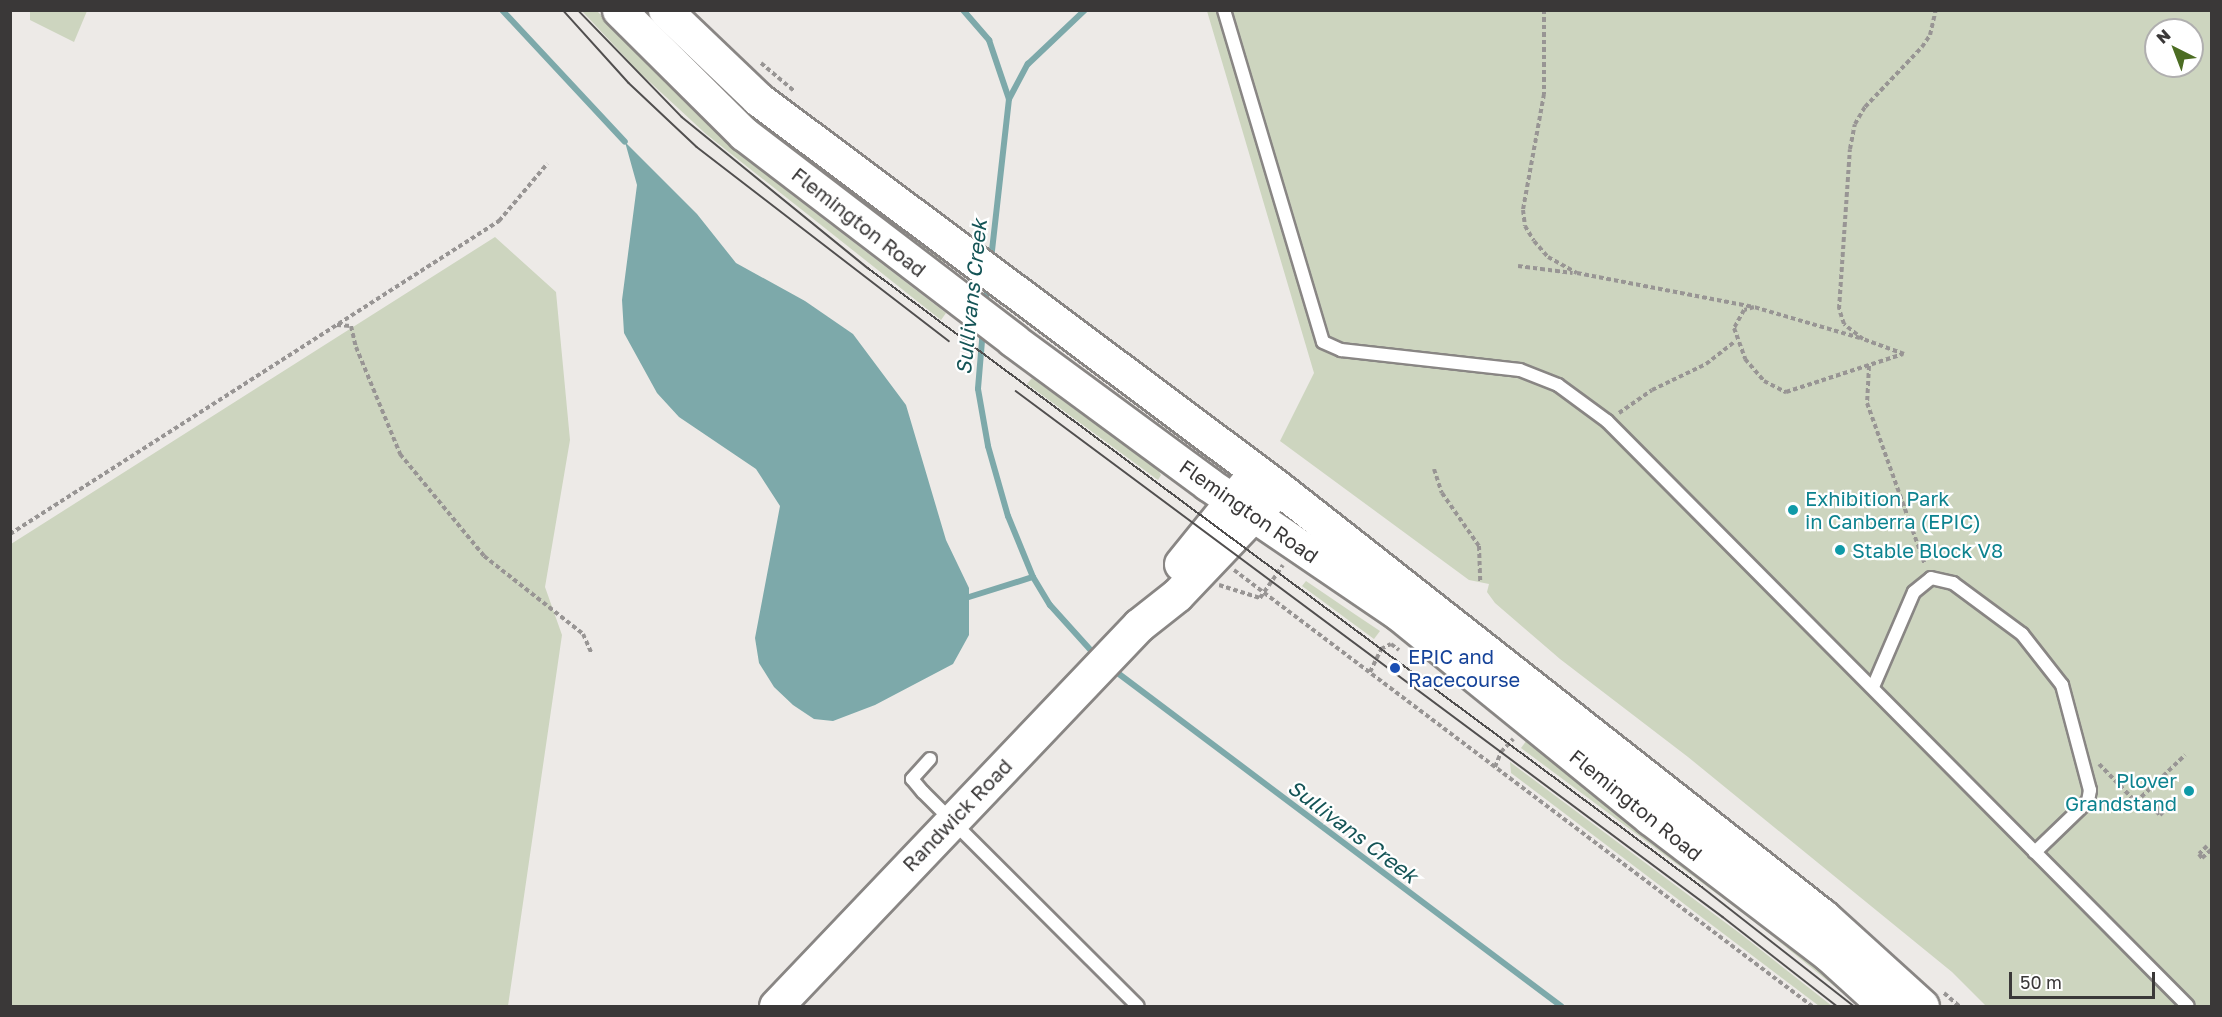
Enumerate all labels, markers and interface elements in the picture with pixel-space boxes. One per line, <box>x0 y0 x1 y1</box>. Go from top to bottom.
north arrow <box>2144 18 2204 78</box>
text: N <box>2152 25 2175 48</box>
street label: Flemington Road <box>787 162 931 282</box>
water label: Sullivans Creek <box>950 218 992 376</box>
street label: Flemington Road <box>1175 454 1323 568</box>
place label: Exhibition Park in Canberra (EPIC) <box>1805 486 1981 533</box>
marker: Exhibition Park in Canberra (EPIC) <box>1786 503 1800 517</box>
place label: Stable Block V8 <box>1852 538 2003 562</box>
marker: Stable Block V8 <box>1833 543 1847 557</box>
place label: EPIC and Racecourse <box>1408 644 1520 691</box>
marker: EPIC and Racecourse <box>1386 659 1404 677</box>
street label: Flemington Road <box>1565 744 1707 866</box>
street label: Randwick Road <box>897 754 1017 876</box>
place label: Plover Grandstand <box>2065 768 2177 815</box>
water label: Sullivans Creek <box>1283 774 1423 888</box>
marker: Plover Grandstand <box>2182 784 2196 798</box>
scale bar <box>2012 960 2158 998</box>
text: 50 m <box>2020 971 2062 993</box>

